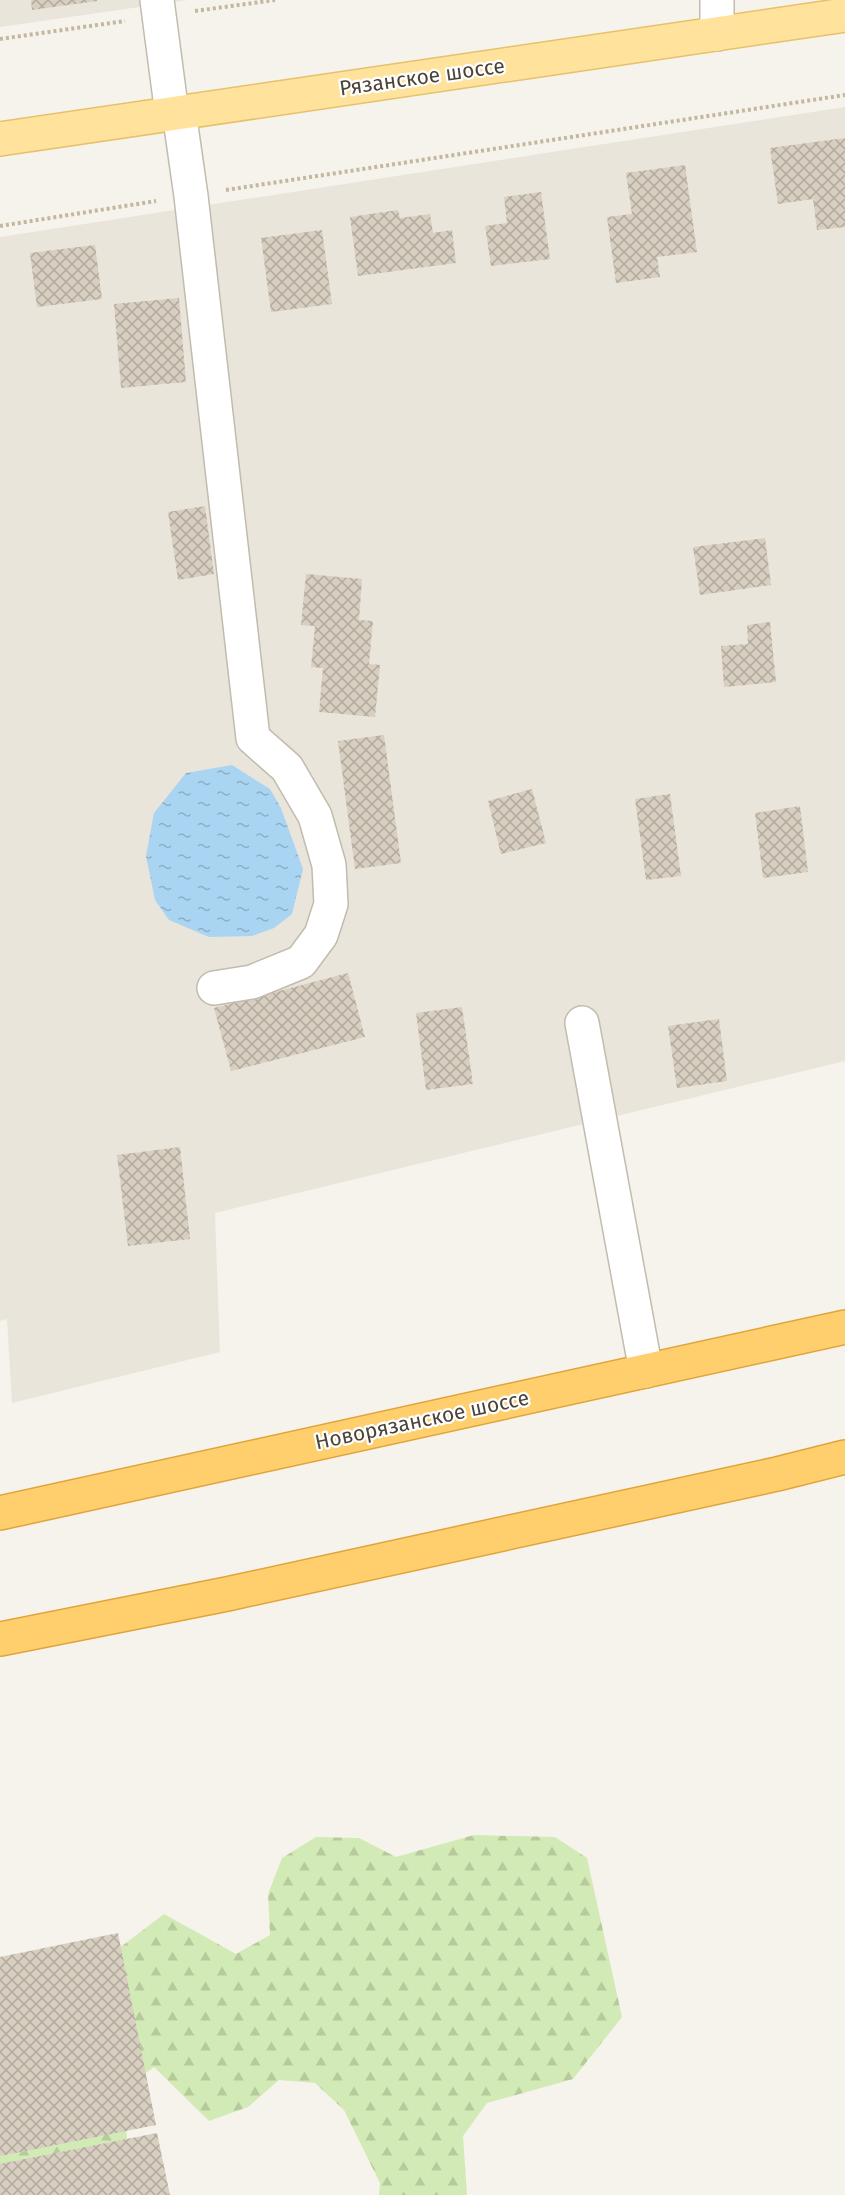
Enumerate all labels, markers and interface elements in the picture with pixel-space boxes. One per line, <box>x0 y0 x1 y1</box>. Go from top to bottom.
street label: Рязанское шоссе <box>338 53 506 101</box>
street label: Новорязанское шоссе <box>313 1385 531 1455</box>

